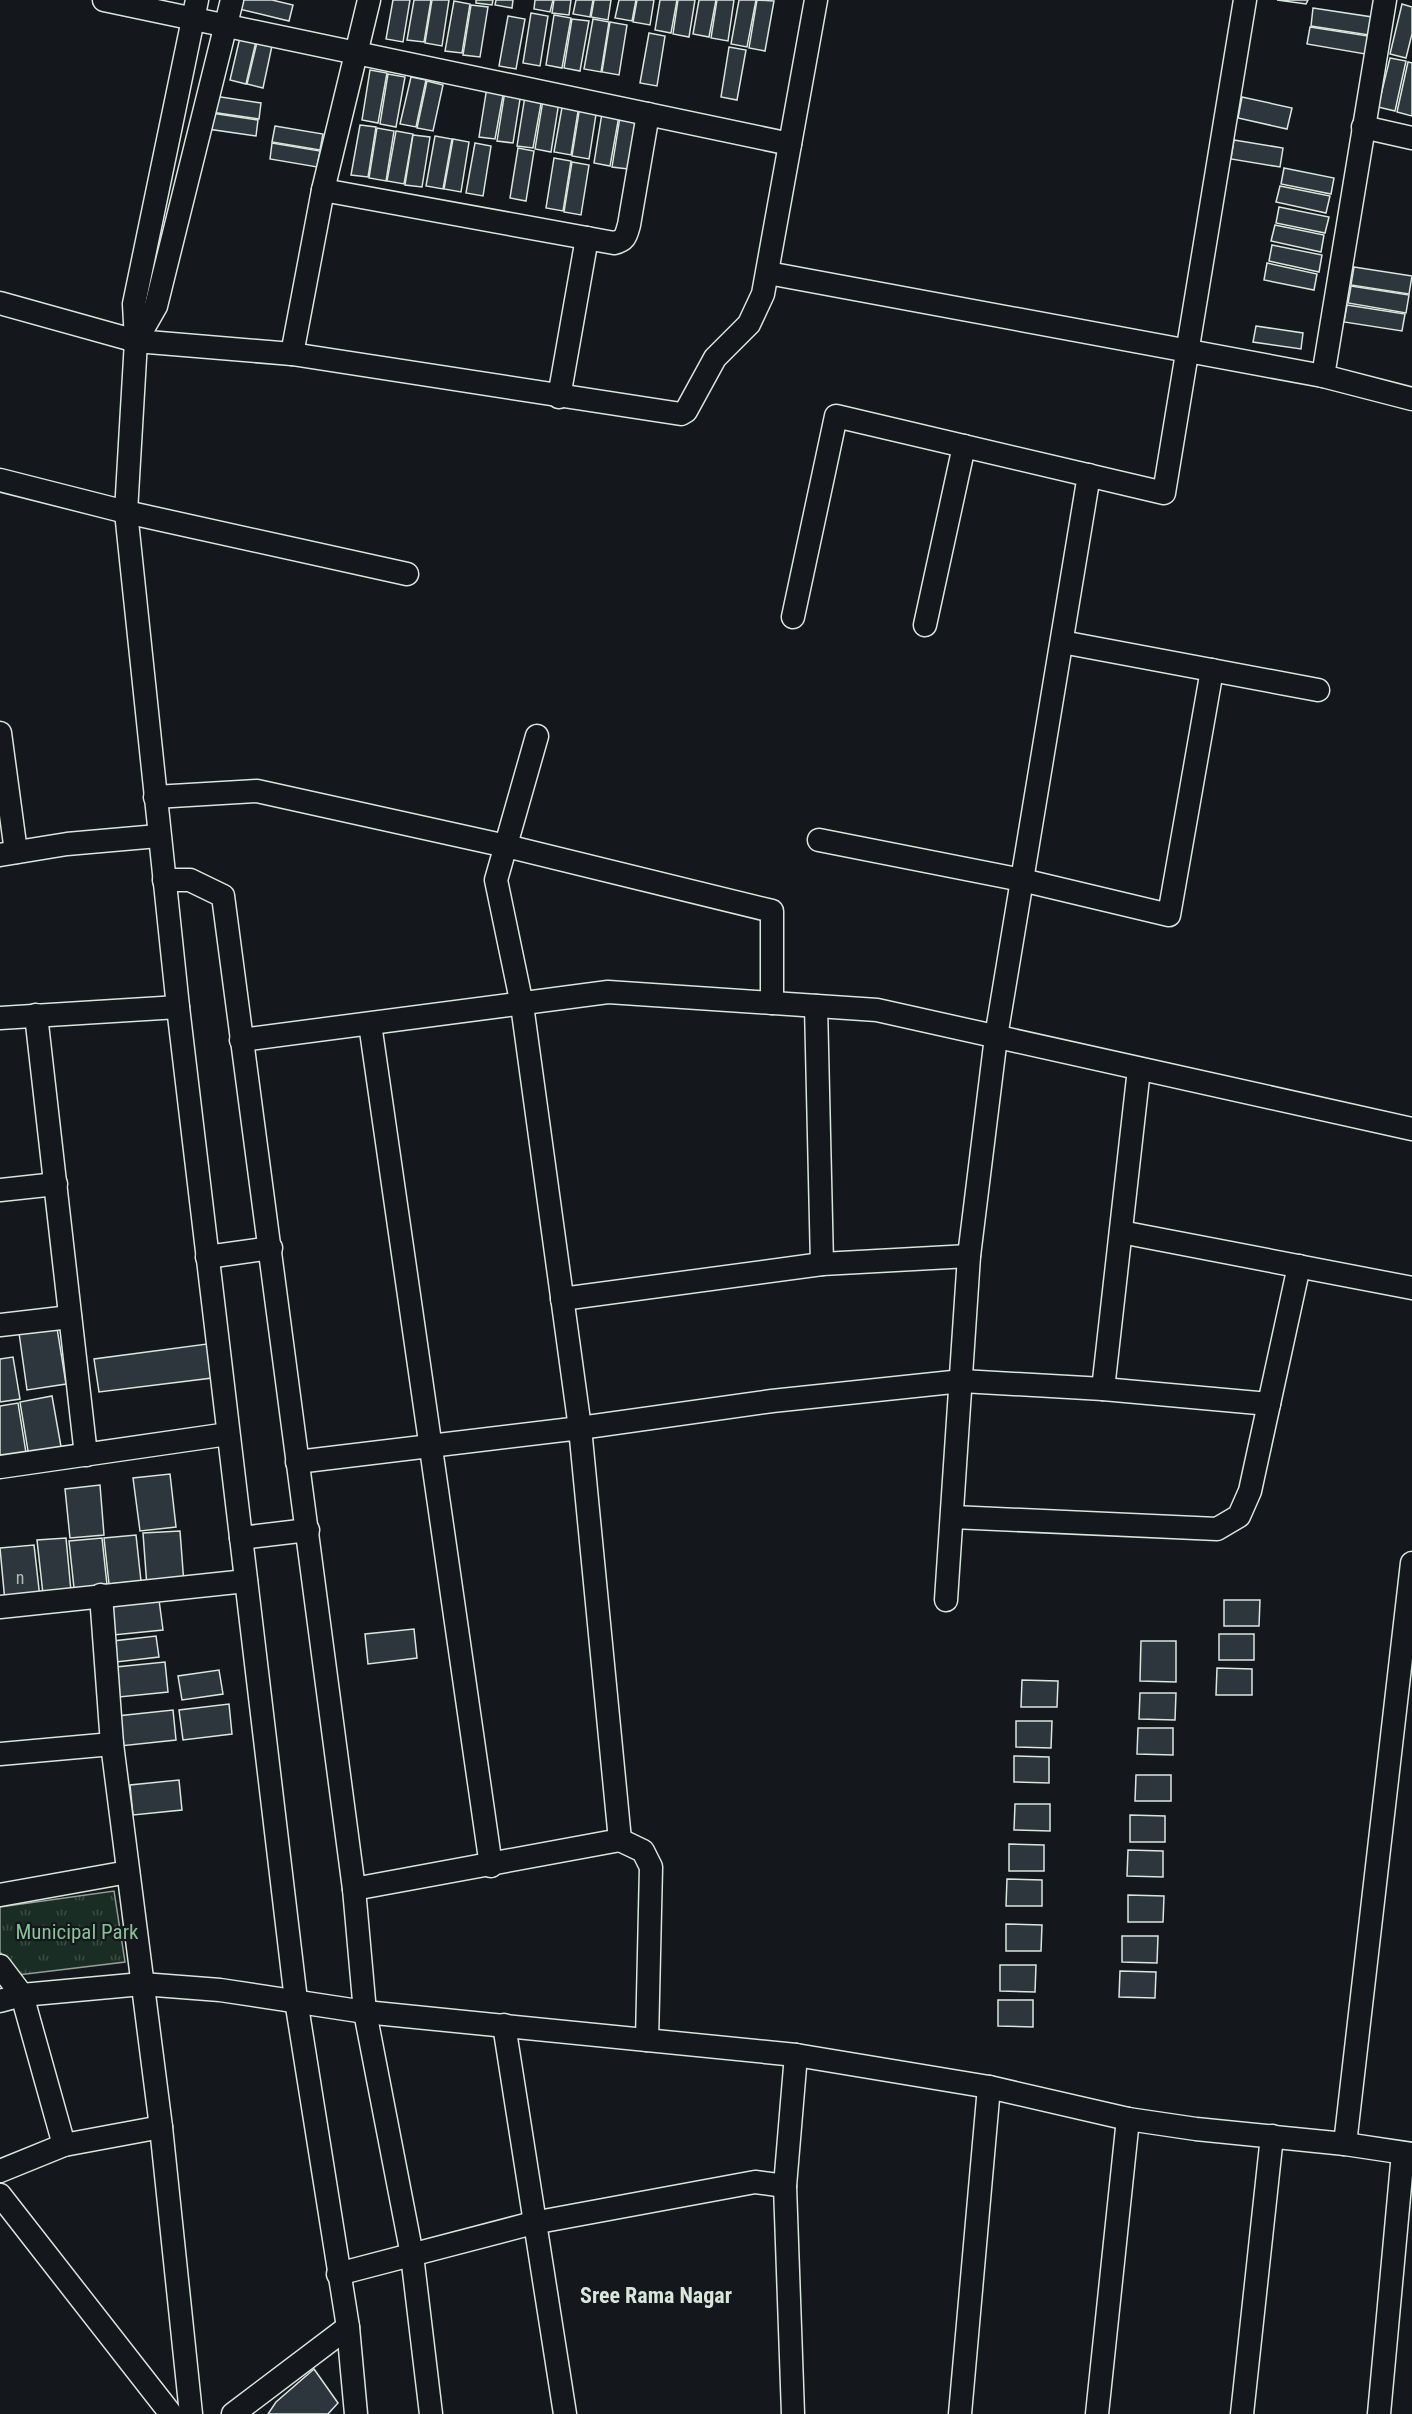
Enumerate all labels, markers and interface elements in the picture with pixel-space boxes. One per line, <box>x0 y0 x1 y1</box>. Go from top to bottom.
house number: n <box>16 1567 24 1588</box>
park label: Municipal Park <box>15 1920 139 1944</box>
district label: Sree Rama Nagar <box>580 2283 732 2308</box>

